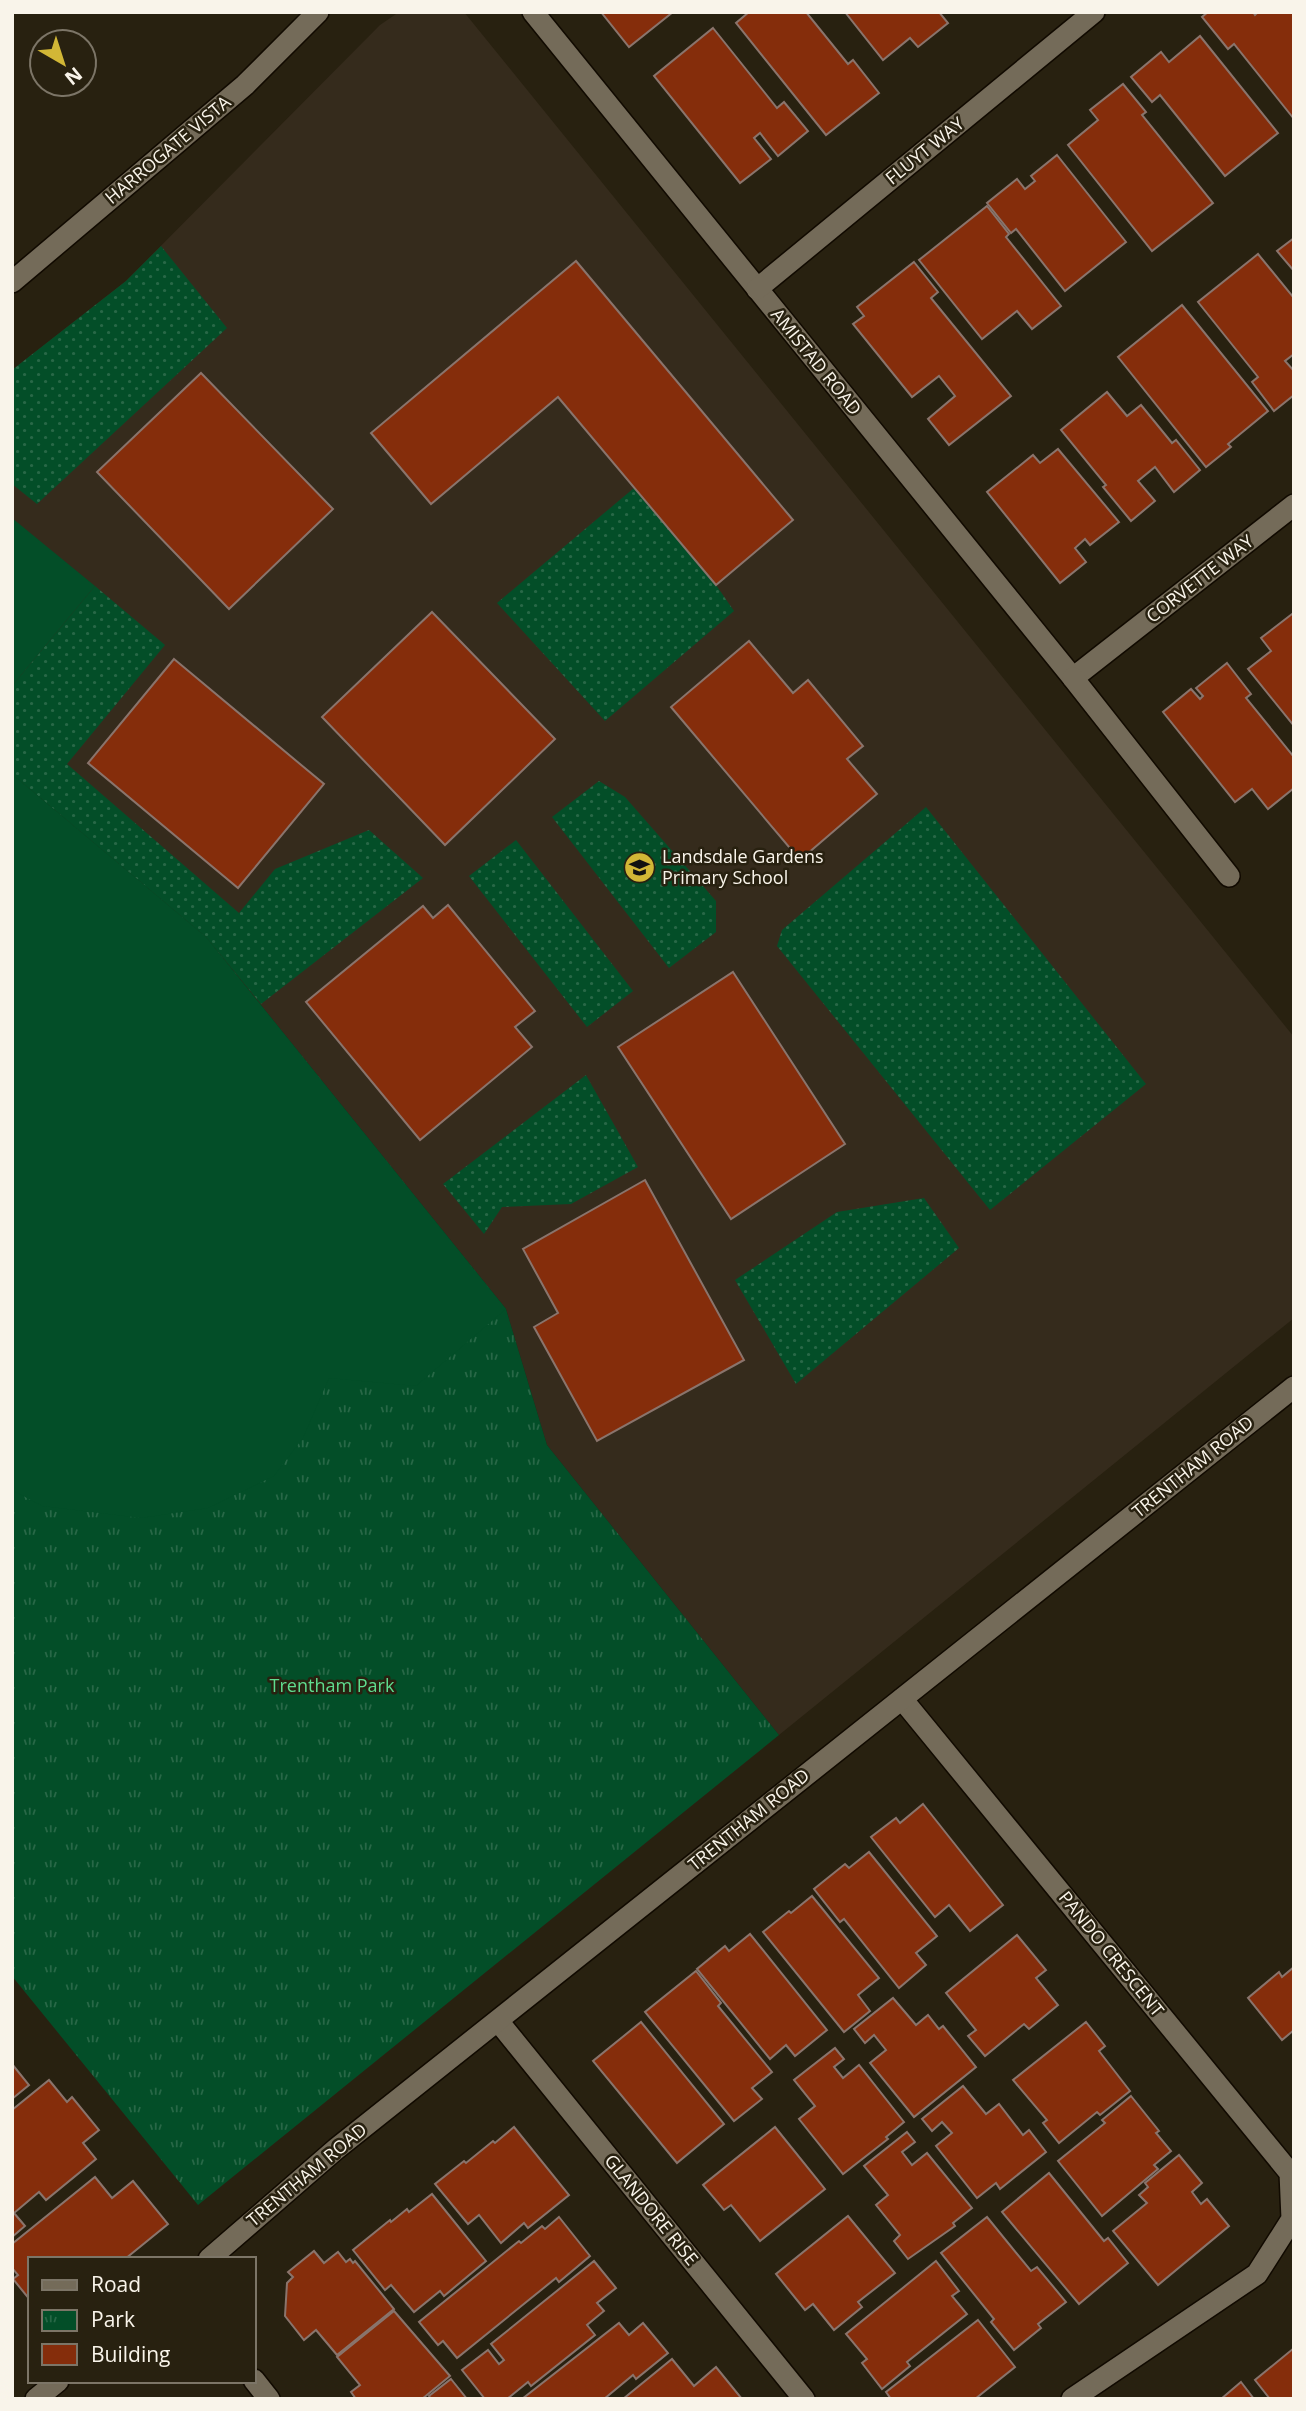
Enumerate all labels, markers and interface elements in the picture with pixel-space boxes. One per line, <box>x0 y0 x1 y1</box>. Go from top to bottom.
north arrow <box>28 28 98 98</box>
text: N <box>60 61 88 91</box>
street label: HARROGATE VISTA <box>100 89 236 209</box>
street label: FLUYT WAY <box>880 111 969 189</box>
street label: AMISTAD ROAD <box>766 303 867 420</box>
street label: CORVETTE WAY <box>1141 528 1259 628</box>
place label: Landsdale Gardens Primary School <box>662 844 824 889</box>
school or university icon: Landsdale Gardens Primary School <box>622 850 656 884</box>
street label: TRENTHAM ROAD <box>1127 1410 1258 1523</box>
park label: Trentham Park <box>270 1673 395 1697</box>
street label: TRENTHAM ROAD <box>683 1763 814 1876</box>
street label: PANDO CRESCENT <box>1054 1886 1170 2021</box>
street label: TRENTHAM ROAD <box>241 2117 371 2231</box>
street label: GLANDORE RISE <box>600 2149 704 2270</box>
legend <box>28 2257 256 2383</box>
text: Road <box>91 2270 141 2298</box>
text: Park <box>91 2305 135 2333</box>
text: Building <box>91 2340 170 2368</box>

